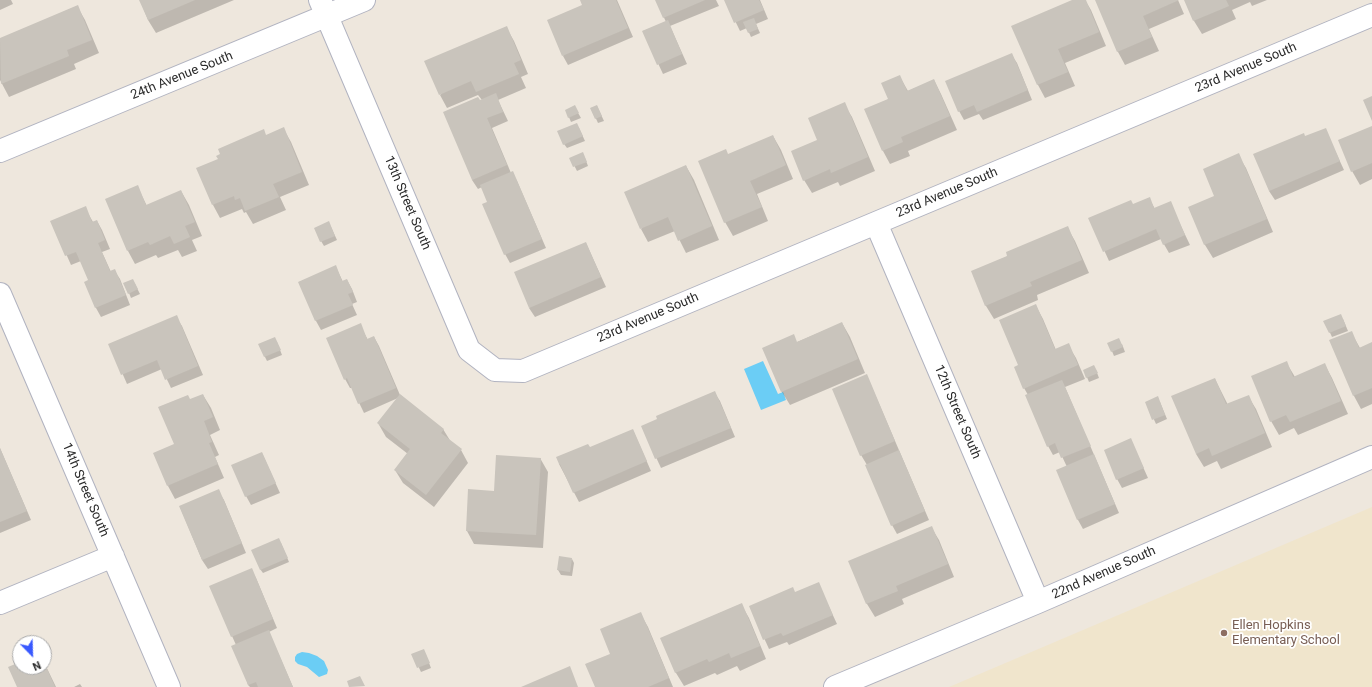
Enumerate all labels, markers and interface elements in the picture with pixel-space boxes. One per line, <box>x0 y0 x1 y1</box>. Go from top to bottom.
street label: 23rd Avenue South <box>1193 40 1299 96</box>
street label: 24th Avenue South <box>129 48 235 104</box>
street label: 13th Street South <box>380 154 434 252</box>
street label: 23rd Avenue South <box>894 165 1000 221</box>
street label: 23rd Avenue South <box>595 290 701 346</box>
street label: 12th Street South <box>930 363 984 461</box>
street label: 14th Street South <box>58 441 112 539</box>
street label: 22nd Avenue South <box>1050 543 1158 603</box>
place label: Ellen Hopkins Elementary School <box>1232 618 1340 649</box>
marker: Ellen Hopkins Elementary School <box>1219 628 1229 638</box>
north arrow <box>12 635 52 675</box>
text: N <box>30 658 43 673</box>

